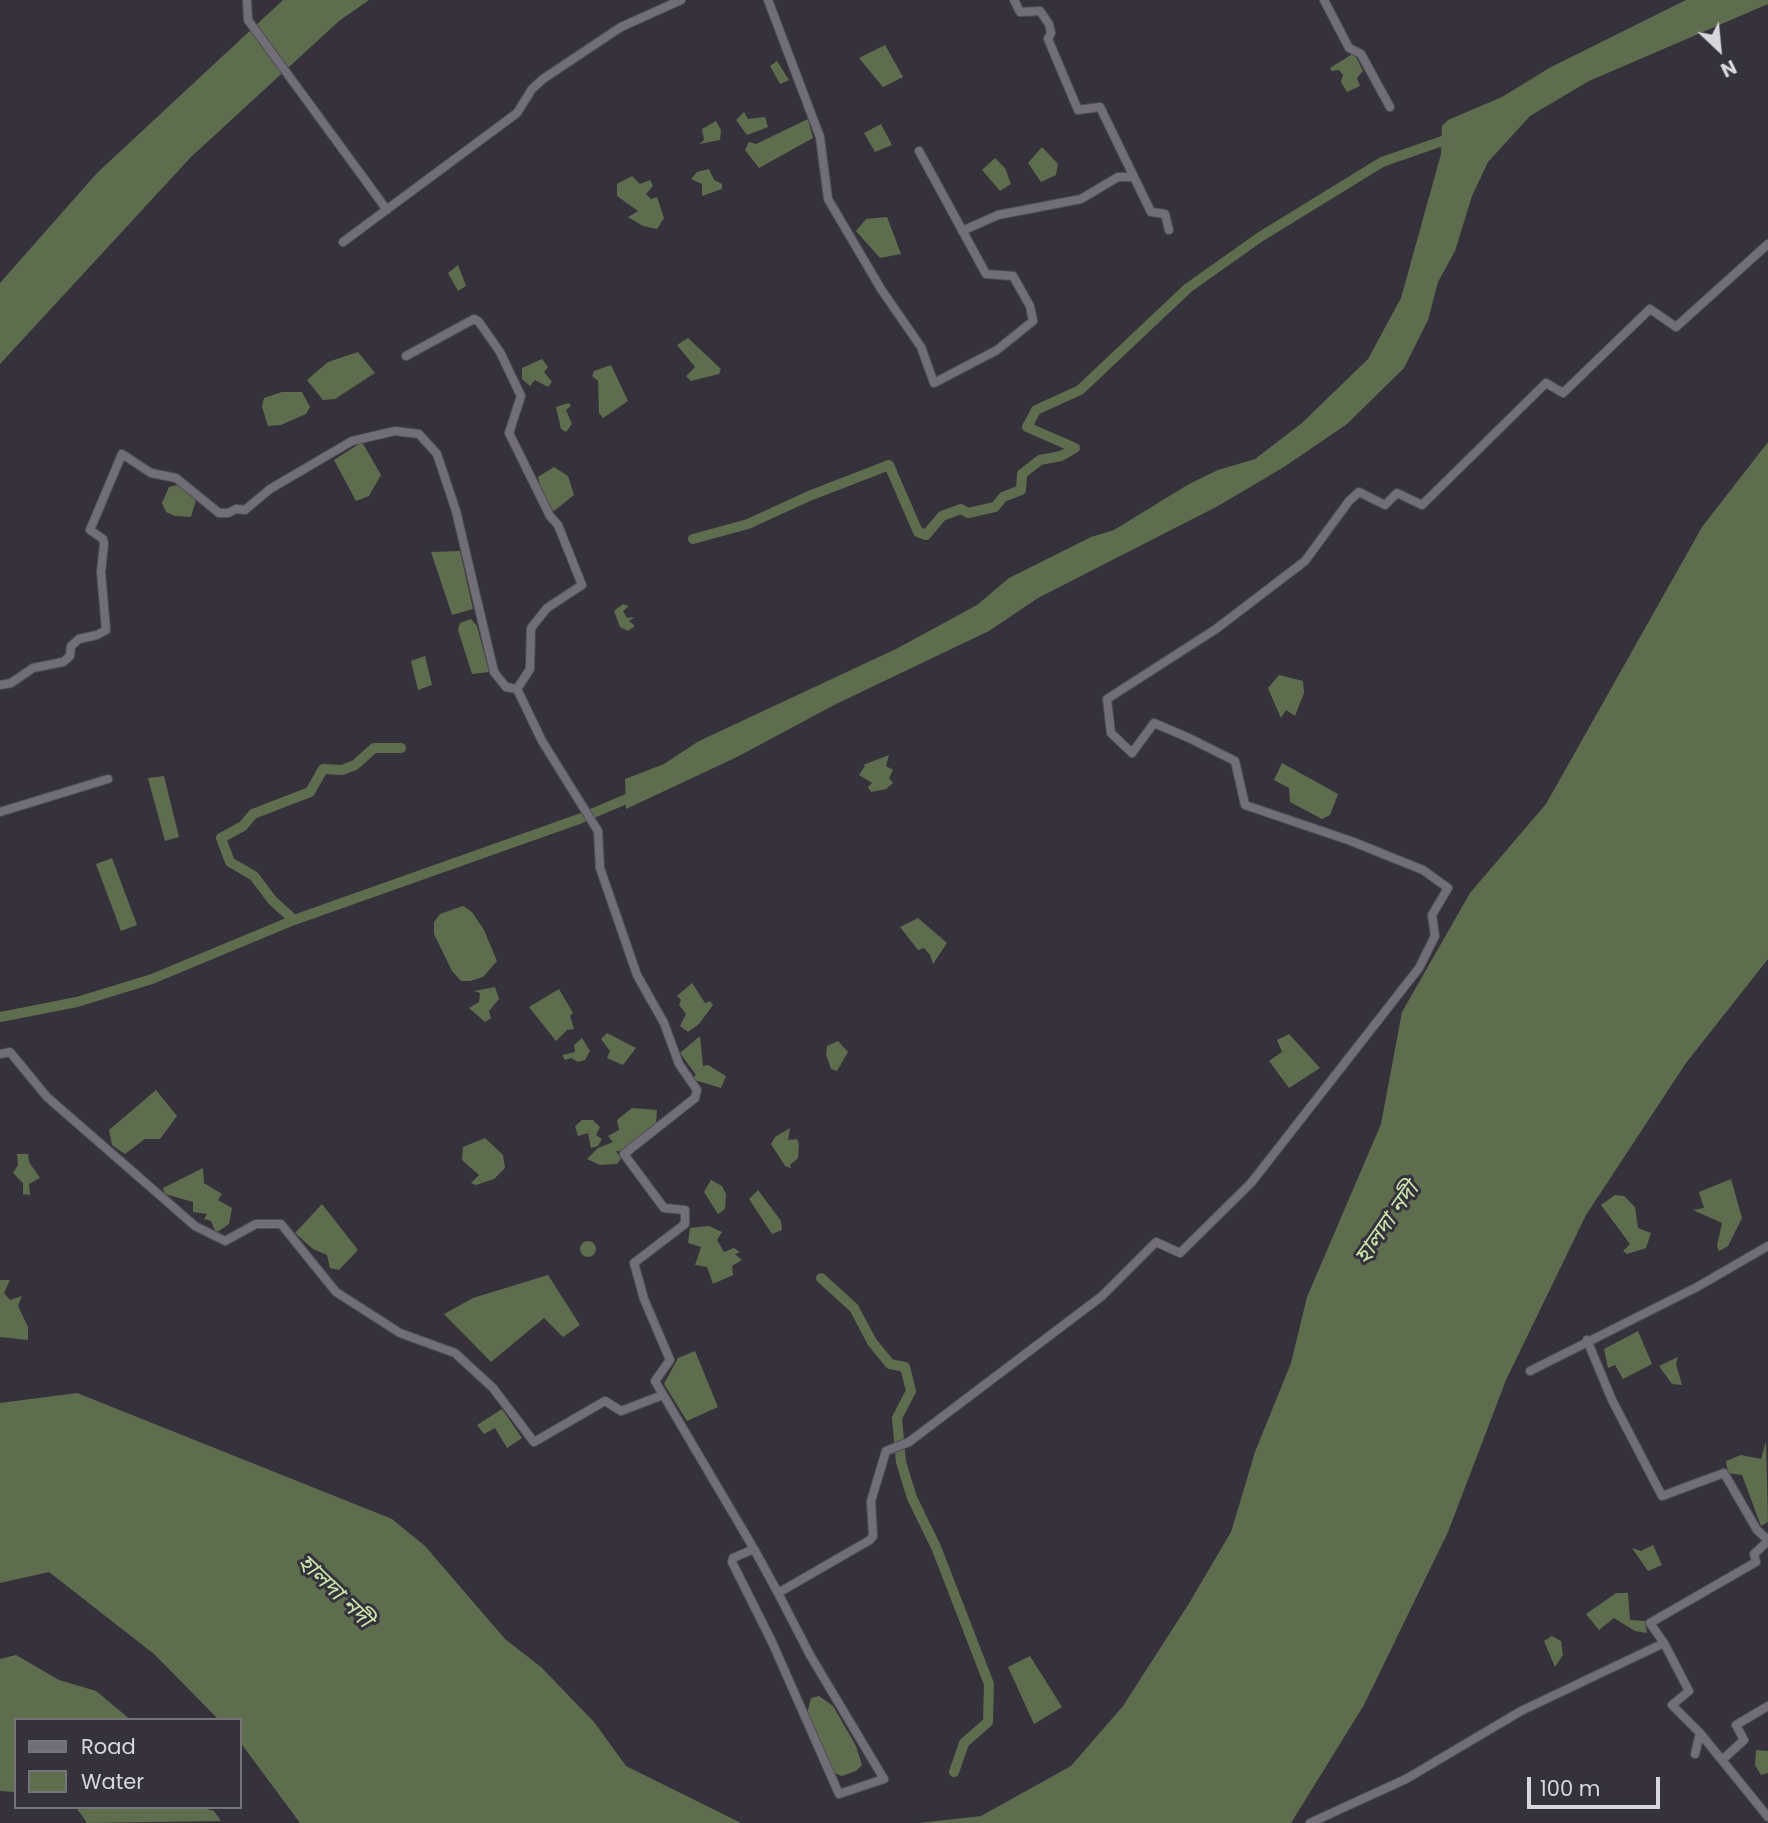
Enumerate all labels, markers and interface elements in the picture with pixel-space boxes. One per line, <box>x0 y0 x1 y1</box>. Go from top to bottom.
north arrow <box>1684 14 1754 84</box>
text: N <box>1716 53 1741 84</box>
water label: হালদা নদী <box>1350 1178 1426 1270</box>
water label: হালদা নদী <box>291 1550 377 1634</box>
legend <box>14 1718 242 1809</box>
text: Road <box>81 1732 136 1761</box>
scale bar <box>1530 1764 1663 1808</box>
text: Water <box>81 1767 144 1796</box>
text: 100 m <box>1540 1774 1600 1803</box>

